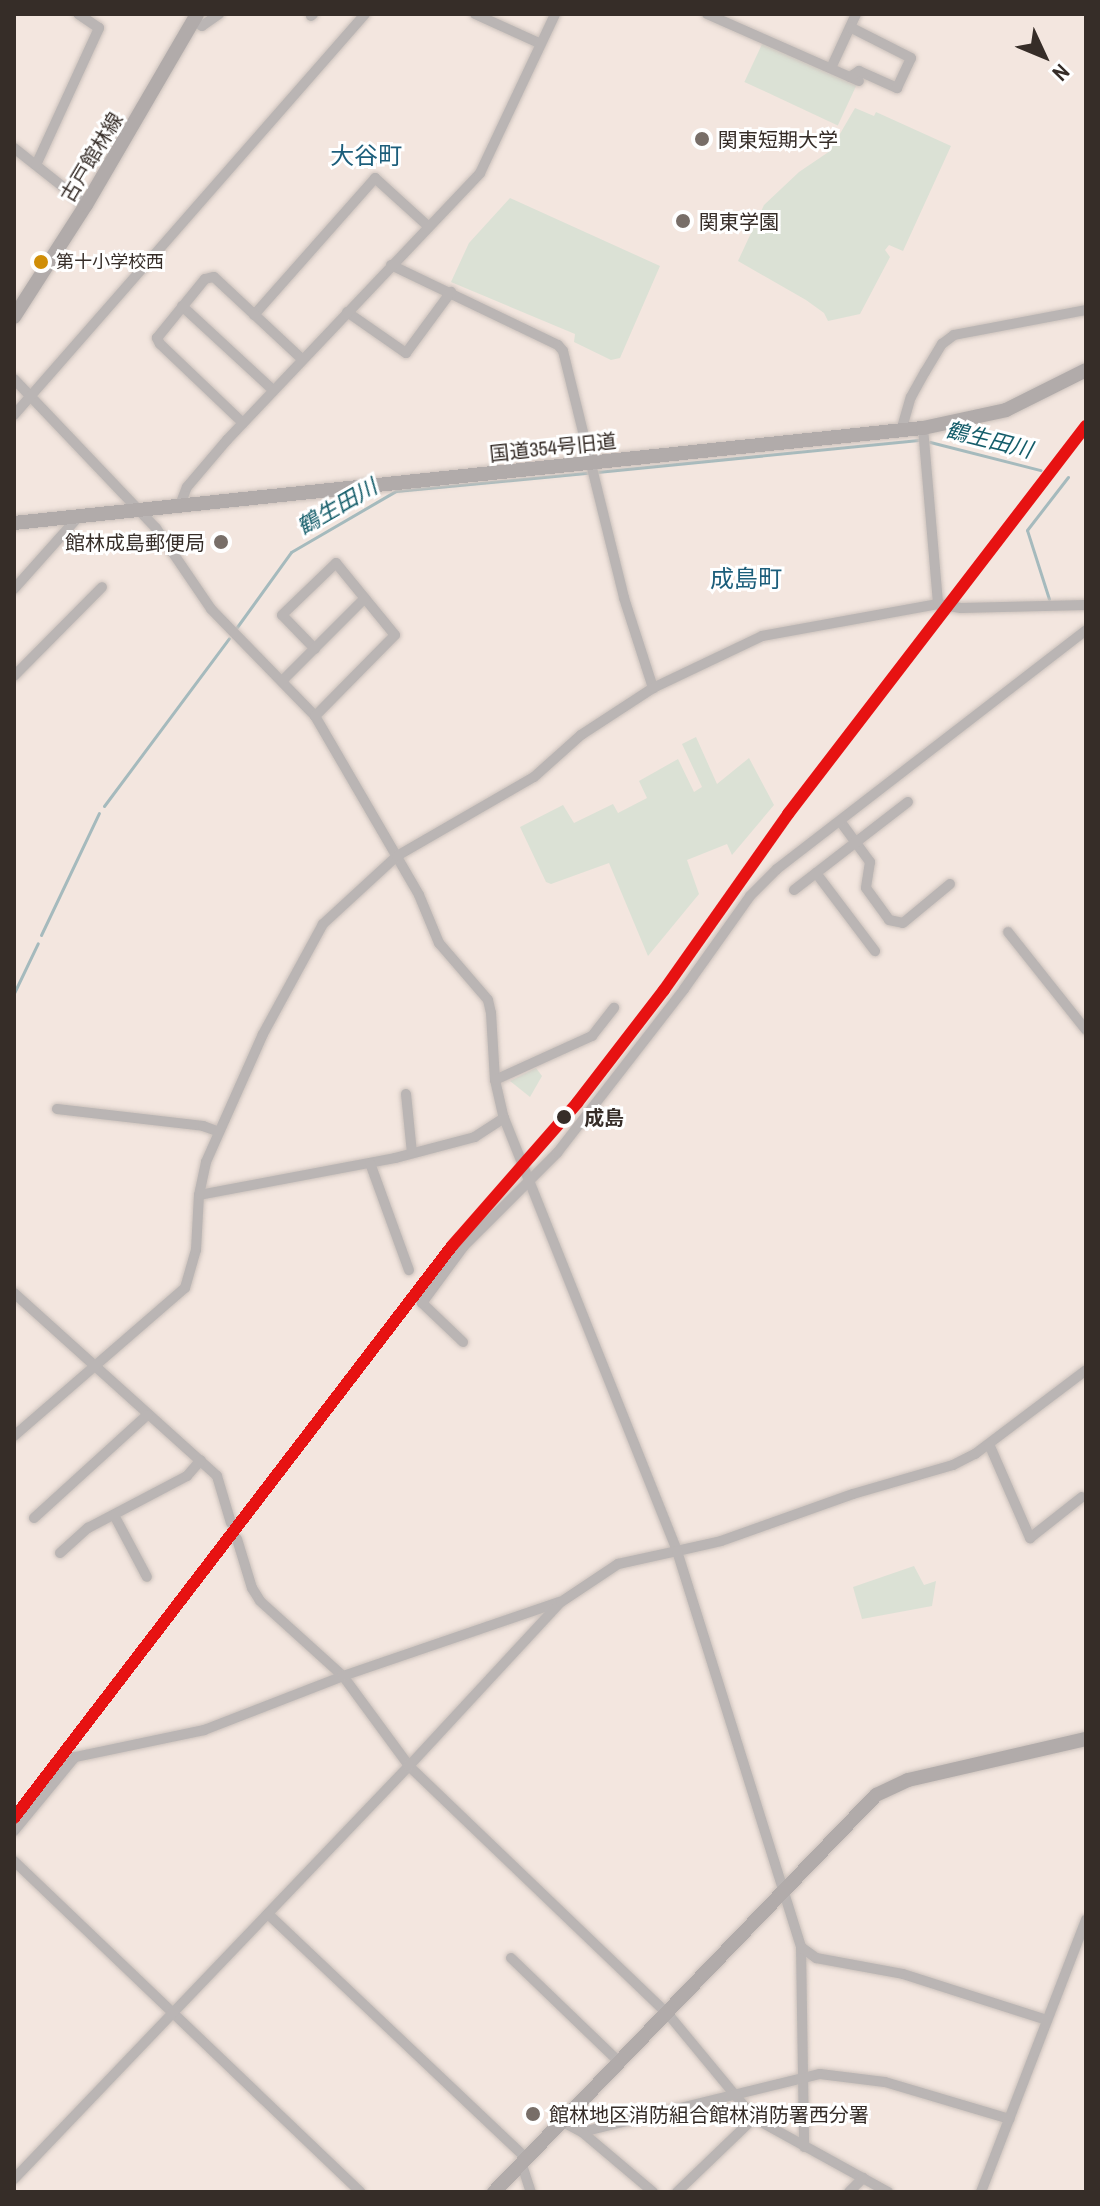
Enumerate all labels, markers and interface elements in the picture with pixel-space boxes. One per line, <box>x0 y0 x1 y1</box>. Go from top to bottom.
north arrow <box>1004 16 1084 96</box>
text: N <box>1046 58 1077 88</box>
street label: 古戸館林線 <box>55 108 127 206</box>
place label: 関東短期大学 <box>718 127 838 151</box>
marker: 関東短期大学 <box>693 130 711 148</box>
district label: 大谷町 <box>330 142 402 170</box>
place label: 関東学園 <box>699 209 779 233</box>
marker: 関東学園 <box>674 212 692 230</box>
place label: 第十小学校西 <box>56 251 164 273</box>
marker: 第十小学校西 <box>33 254 49 270</box>
water label: 鶴生田川 <box>943 417 1035 463</box>
street label: 国道354号旧道 <box>488 428 618 466</box>
water label: 鶴生田川 <box>292 474 382 540</box>
place label: 館林成島郵便局 <box>65 530 205 554</box>
marker: 館林成島郵便局 <box>212 533 230 551</box>
district label: 成島町 <box>710 565 782 593</box>
marker: 成島 <box>551 1104 577 1130</box>
place label: 成島 <box>584 1105 624 1129</box>
place label: 館林地区消防組合館林消防署西分署 <box>549 2102 869 2126</box>
marker: 館林地区消防組合館林消防署西分署 <box>524 2105 542 2123</box>

